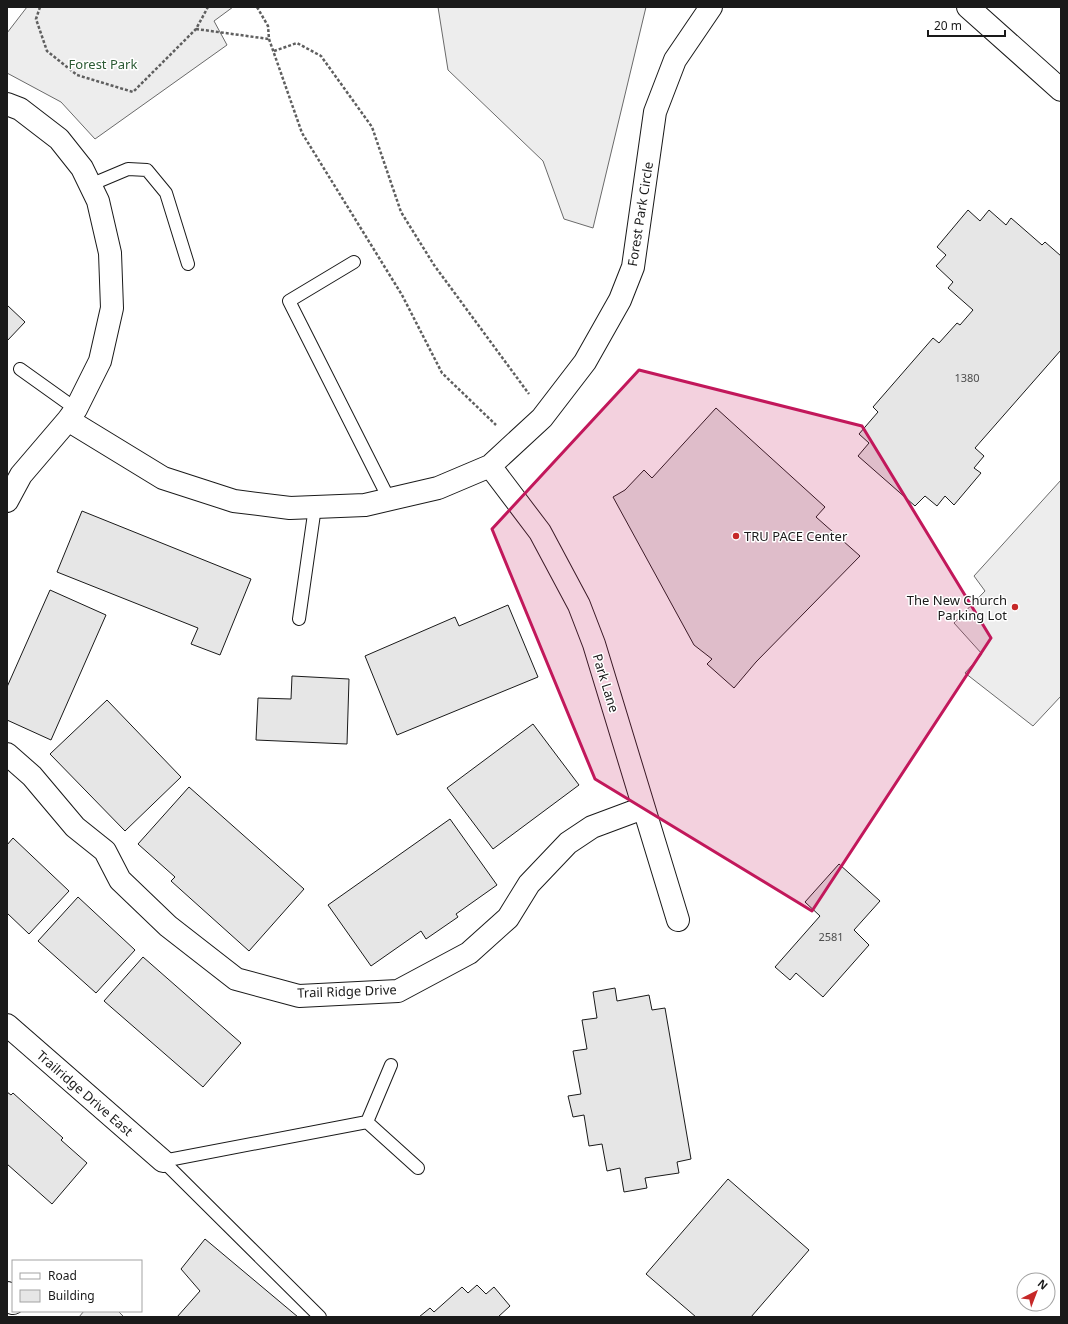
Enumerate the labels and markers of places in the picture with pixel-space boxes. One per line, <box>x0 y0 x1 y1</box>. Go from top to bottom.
place label: TRU PACE Center <box>744 527 848 545</box>
marker: TRU PACE Center <box>731 531 741 541</box>
place label: The New Church Parking Lot <box>907 591 1007 624</box>
marker: The New Church Parking Lot <box>1010 602 1020 612</box>

